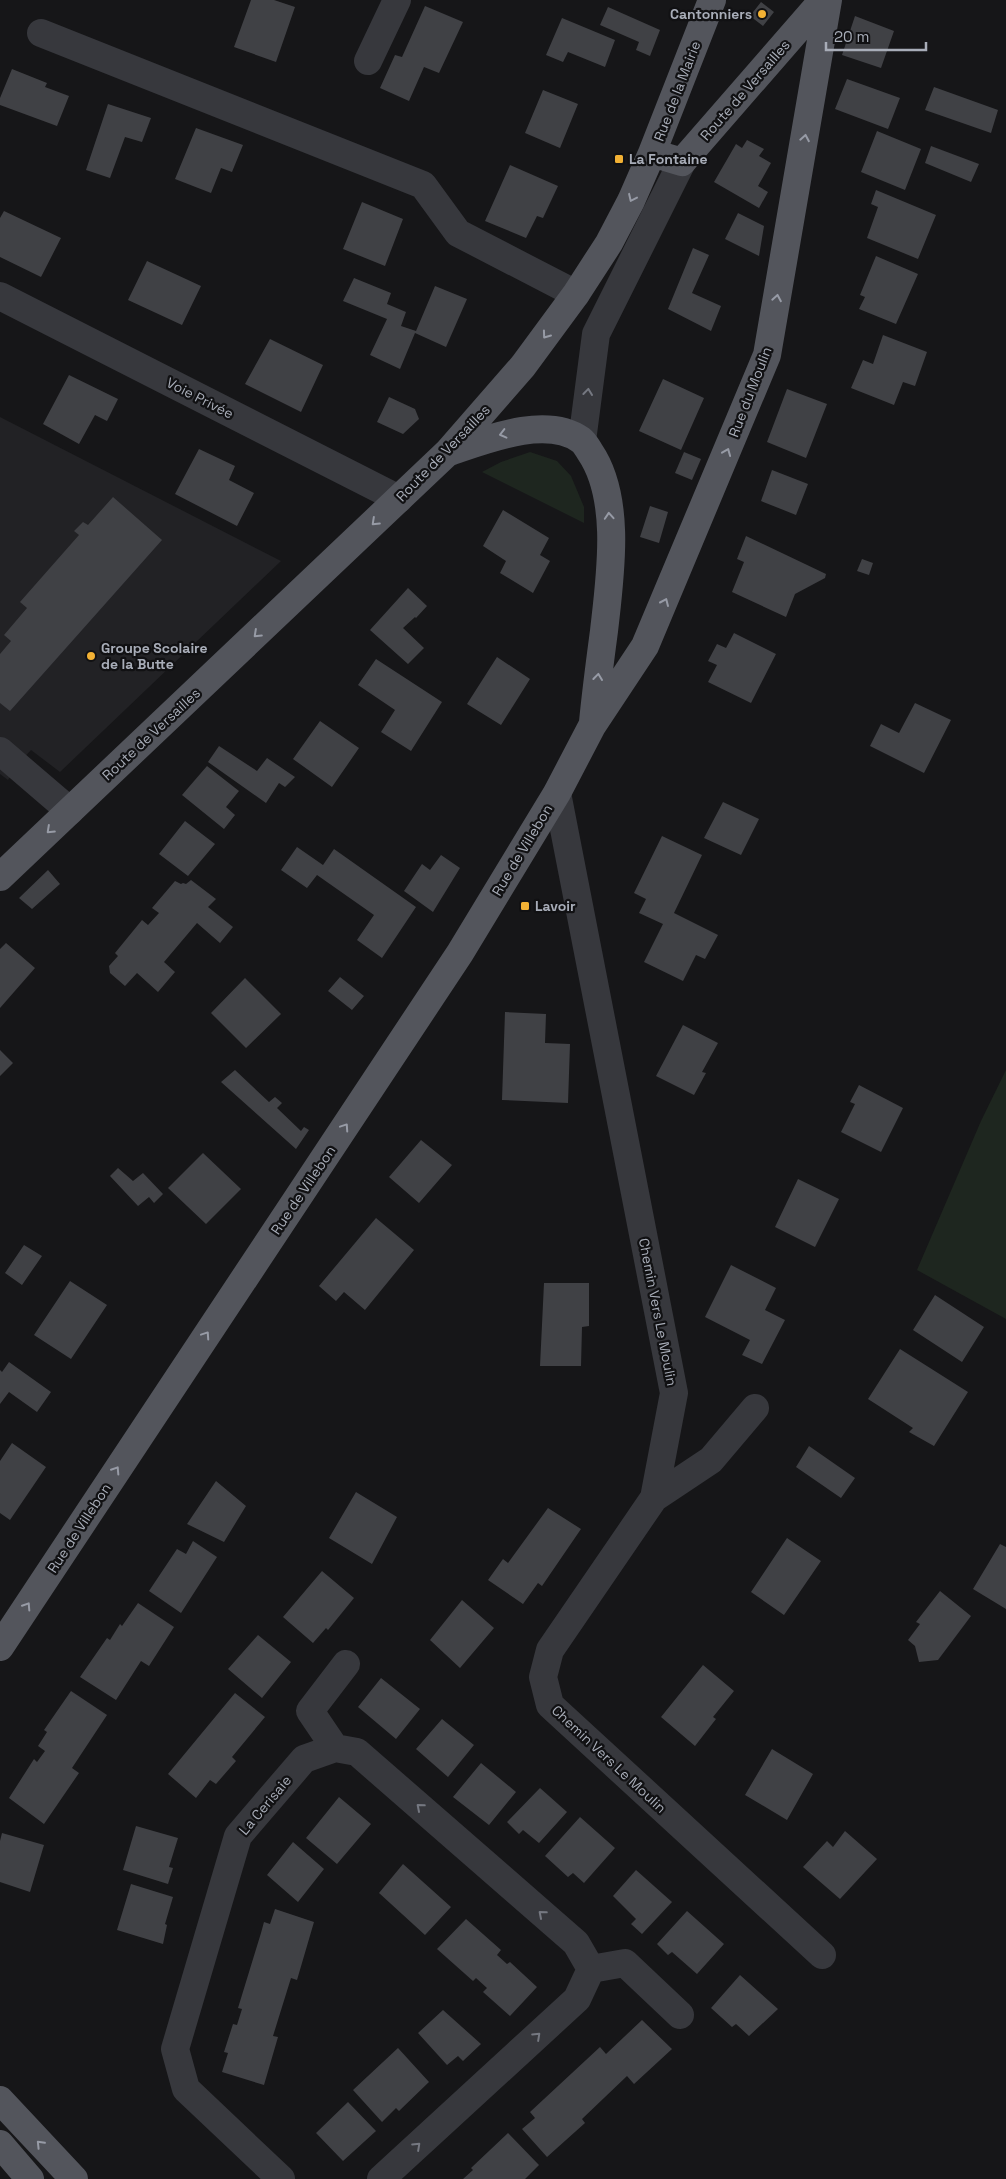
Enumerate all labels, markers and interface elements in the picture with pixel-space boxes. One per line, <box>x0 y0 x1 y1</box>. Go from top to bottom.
place label: Cantonniers <box>670 5 752 23</box>
marker: Cantonniers <box>756 8 768 20</box>
scale bar <box>826 20 926 52</box>
text: 20 m <box>834 27 869 46</box>
street label: Route de Versailles <box>696 36 794 144</box>
street label: Rue de la Mairie <box>650 38 704 144</box>
one-way arrow <box>799 133 809 142</box>
place label: La Fontaine <box>629 150 708 168</box>
marker: La Fontaine <box>613 153 625 165</box>
one-way arrow <box>628 193 639 202</box>
one-way arrow <box>772 293 782 302</box>
one-way arrow <box>543 329 552 339</box>
street label: Rue du Moulin <box>725 344 775 440</box>
street label: Voie Privée <box>163 373 237 423</box>
one-way arrow <box>582 388 593 396</box>
street label: Route de Versailles <box>392 401 494 505</box>
one-way arrow <box>499 428 508 439</box>
one-way arrow <box>722 448 732 456</box>
one-way arrow <box>604 511 615 519</box>
one-way arrow <box>372 516 381 525</box>
one-way arrow <box>658 598 669 607</box>
one-way arrow <box>253 628 262 637</box>
place label: Groupe Scolaire de la Butte <box>101 639 207 673</box>
marker: Groupe Scolaire de la Butte <box>85 650 97 662</box>
one-way arrow <box>592 673 603 681</box>
street label: Route de Versailles <box>98 684 204 784</box>
street label: Rue de Villebon <box>488 801 556 899</box>
one-way arrow <box>47 824 56 833</box>
place label: Lavoir <box>535 897 576 915</box>
marker: Lavoir <box>519 900 531 912</box>
one-way arrow <box>339 1123 348 1133</box>
street label: Rue de Villebon <box>267 1142 339 1238</box>
street label: Chemin Vers Le Moulin <box>635 1237 681 1387</box>
one-way arrow <box>200 1331 210 1340</box>
one-way arrow <box>110 1467 120 1476</box>
street label: Rue de Villebon <box>43 1480 115 1576</box>
one-way arrow <box>21 1602 30 1612</box>
street label: Chemin Vers Le Moulin <box>548 1701 670 1817</box>
street label: La Cerisaie <box>235 1771 295 1839</box>
one-way arrow <box>416 1804 425 1813</box>
one-way arrow <box>539 1910 548 1919</box>
one-way arrow <box>531 2033 540 2042</box>
one-way arrow <box>37 2141 46 2150</box>
one-way arrow <box>412 2143 421 2152</box>

